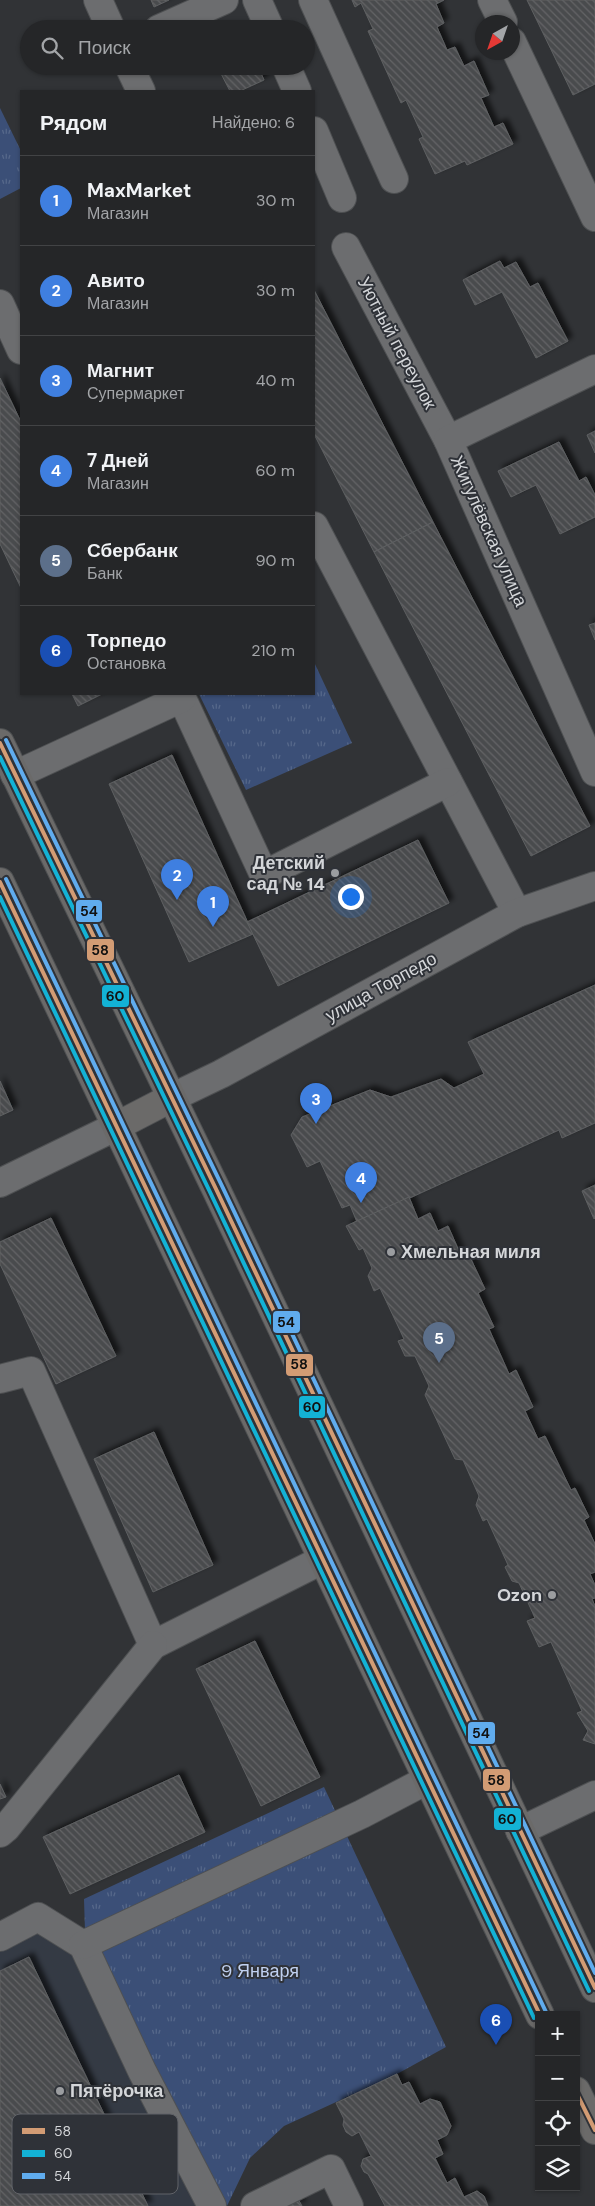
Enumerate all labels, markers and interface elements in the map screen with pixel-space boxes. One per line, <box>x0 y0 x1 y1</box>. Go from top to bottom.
north arrow <box>475 15 520 60</box>
search box <box>20 20 315 75</box>
icon: search <box>38 34 66 62</box>
text: Поиск <box>78 35 131 60</box>
text: Рядом <box>40 109 107 137</box>
text: Найдено: 6 <box>212 112 295 133</box>
text: MaxMarket <box>87 178 191 203</box>
text: 1 <box>53 190 59 211</box>
text: 30 m <box>256 190 295 211</box>
text: Магазин <box>87 203 149 224</box>
text: Авито <box>87 268 145 293</box>
street label: Уютный переулок <box>352 273 442 413</box>
text: 2 <box>51 280 61 301</box>
text: 30 m <box>256 280 295 301</box>
text: Магазин <box>87 293 149 314</box>
text: Магнит <box>87 358 154 383</box>
text: 3 <box>51 370 61 391</box>
text: 40 m <box>256 370 295 391</box>
text: Супермаркет <box>87 383 185 404</box>
text: 7 Дней <box>87 448 149 473</box>
street label: Жигулёвская улица <box>445 452 534 611</box>
text: 4 <box>51 460 61 481</box>
text: 60 m <box>255 460 295 481</box>
text: Магазин <box>87 473 149 494</box>
text: Сбербанк <box>87 538 178 563</box>
text: 5 <box>51 550 61 571</box>
text: 90 m <box>255 550 295 571</box>
text: Банк <box>87 563 122 584</box>
text: Торпедо <box>87 628 166 653</box>
text: 6 <box>51 640 61 661</box>
text: 210 m <box>251 640 295 661</box>
text: Остановка <box>87 653 166 674</box>
place label: Детский сад № 14 <box>247 851 325 896</box>
pin: 2 <box>161 859 193 900</box>
marker: Детский сад № 14 <box>329 867 341 879</box>
your location <box>338 884 364 910</box>
pin: 1 <box>197 886 229 927</box>
line badge: 54 <box>75 899 103 923</box>
text: 54 <box>80 902 98 920</box>
line badge: 58 <box>86 938 115 962</box>
text: 58 <box>91 941 109 959</box>
street label: улица Торпедо <box>321 947 441 1027</box>
line badge: 60 <box>101 984 130 1008</box>
text: 60 <box>106 987 125 1005</box>
pin: 3 <box>300 1083 332 1124</box>
pin: 4 <box>345 1162 377 1203</box>
place label: Хмельная миля <box>401 1240 541 1264</box>
marker: Хмельная миля <box>385 1246 397 1258</box>
line badge: 54 <box>272 1310 301 1334</box>
text: 54 <box>277 1313 295 1331</box>
pin: 5 <box>423 1322 455 1363</box>
line badge: 58 <box>285 1353 314 1377</box>
text: 58 <box>290 1355 308 1373</box>
line badge: 60 <box>298 1395 326 1419</box>
text: 60 <box>303 1398 322 1416</box>
place label: Ozon <box>497 1583 542 1607</box>
marker: Ozon <box>546 1589 558 1601</box>
line badge: 54 <box>467 1721 496 1745</box>
text: 54 <box>472 1724 490 1742</box>
line badge: 58 <box>482 1768 511 1792</box>
text: 58 <box>487 1771 505 1789</box>
line badge: 60 <box>493 1807 522 1831</box>
text: 60 <box>498 1810 517 1828</box>
park label: 9 Января <box>221 1959 299 1983</box>
pin: 6 <box>480 2004 512 2045</box>
map controls <box>535 2011 580 2191</box>
button: + <box>535 2011 580 2056</box>
button: − <box>535 2056 580 2101</box>
place label: Пятёрочка <box>70 2079 164 2103</box>
marker: Пятёрочка <box>54 2085 66 2097</box>
button: locate <box>535 2101 580 2146</box>
legend <box>12 2114 178 2194</box>
text: 58 <box>54 2122 71 2140</box>
text: 60 <box>54 2144 72 2162</box>
button: layers <box>535 2146 580 2191</box>
text: 54 <box>54 2167 72 2185</box>

